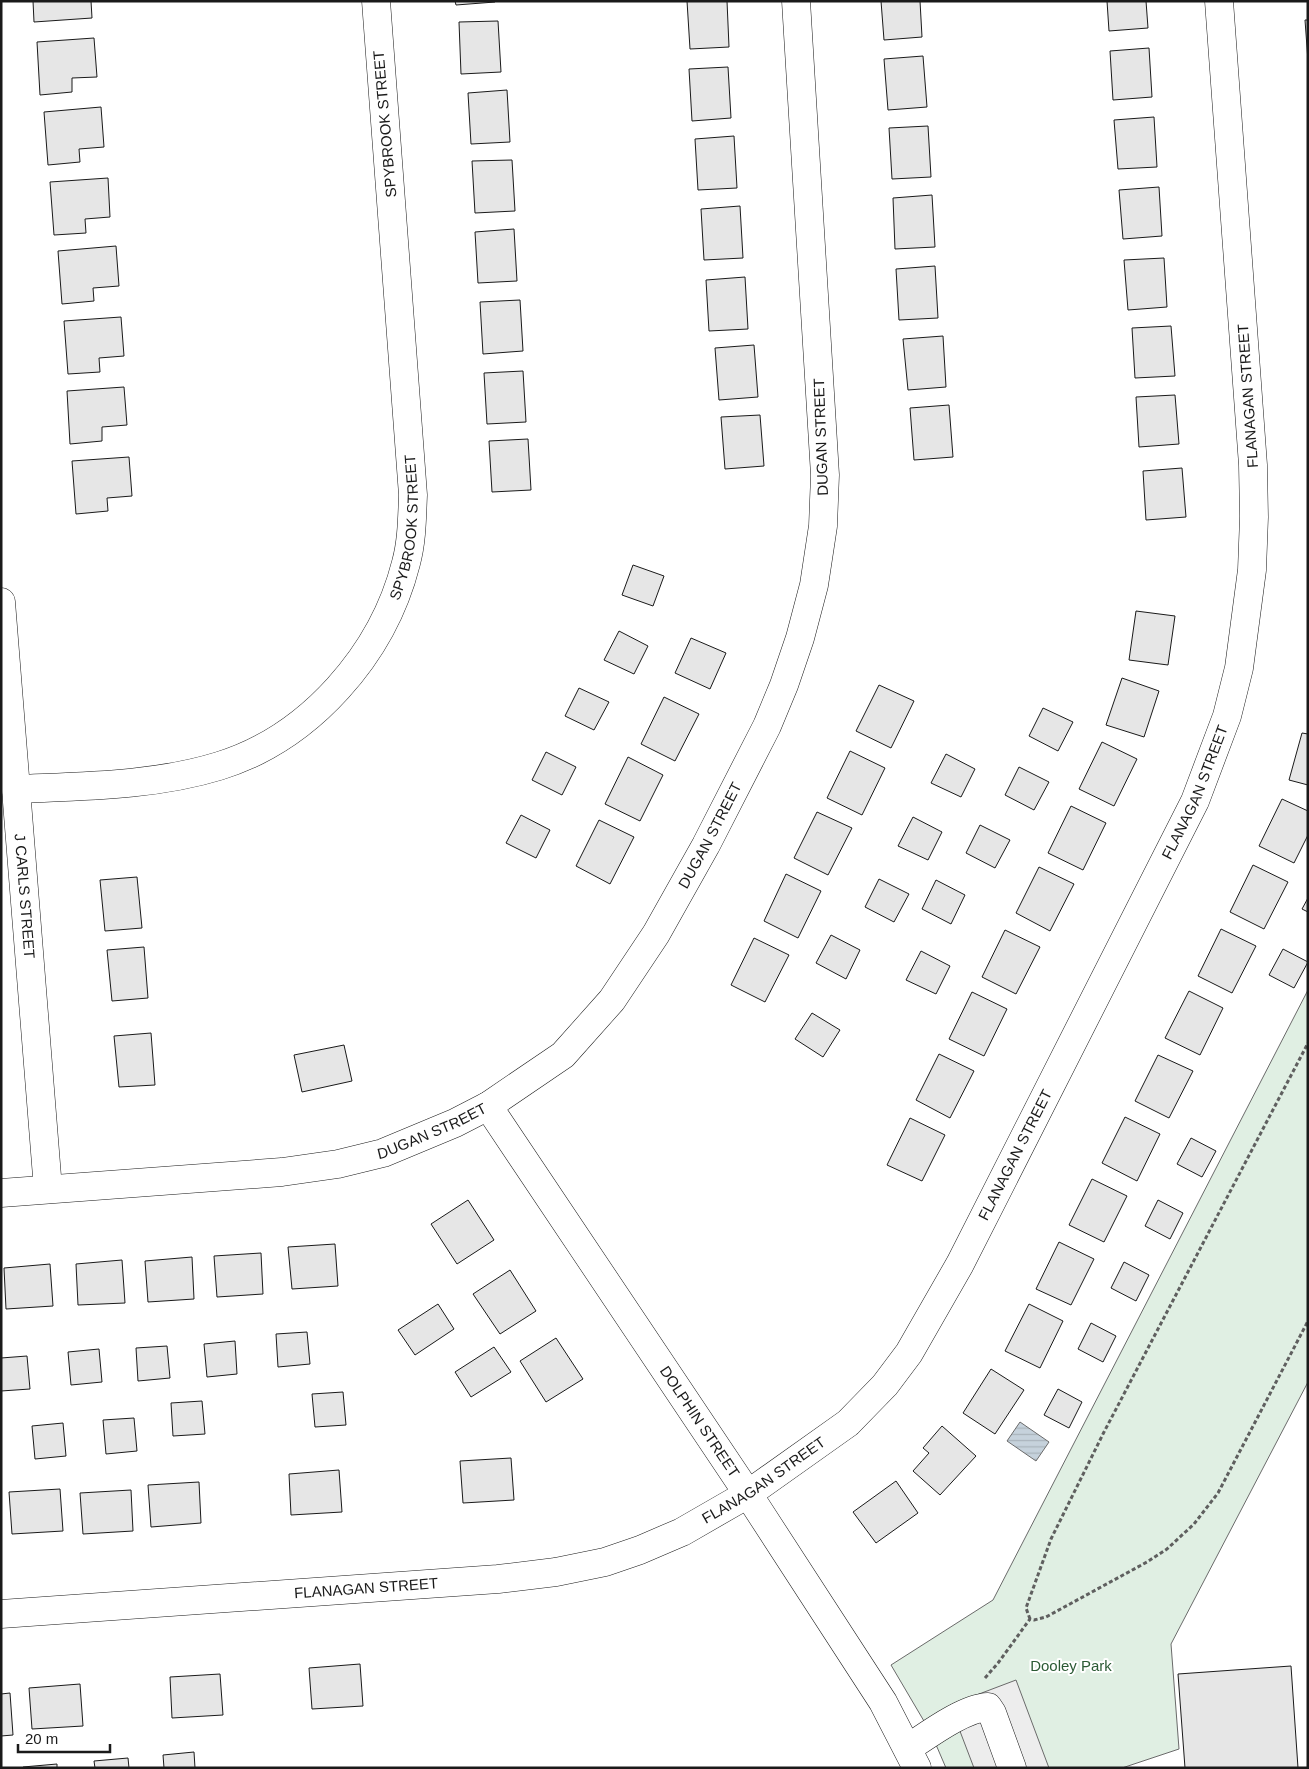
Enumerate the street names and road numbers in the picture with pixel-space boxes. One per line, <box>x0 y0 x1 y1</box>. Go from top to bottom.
street label: SPYBROOK STREET <box>370 50 399 198</box>
street label: FLANAGAN STREET <box>1234 324 1261 469</box>
street label: DUGAN STREET <box>810 378 831 496</box>
street label: SPYBROOK STREET <box>386 454 421 602</box>
street label: FLANAGAN STREET <box>1158 723 1231 862</box>
street label: DUGAN STREET <box>674 779 745 891</box>
street label: J CARLS STREET <box>12 833 39 959</box>
street label: FLANAGAN STREET <box>975 1087 1055 1223</box>
street label: DUGAN STREET <box>376 1099 489 1162</box>
street label: DOLPHIN STREET <box>657 1363 743 1480</box>
street label: FLANAGAN STREET <box>699 1433 828 1527</box>
street label: FLANAGAN STREET <box>293 1574 439 1601</box>

